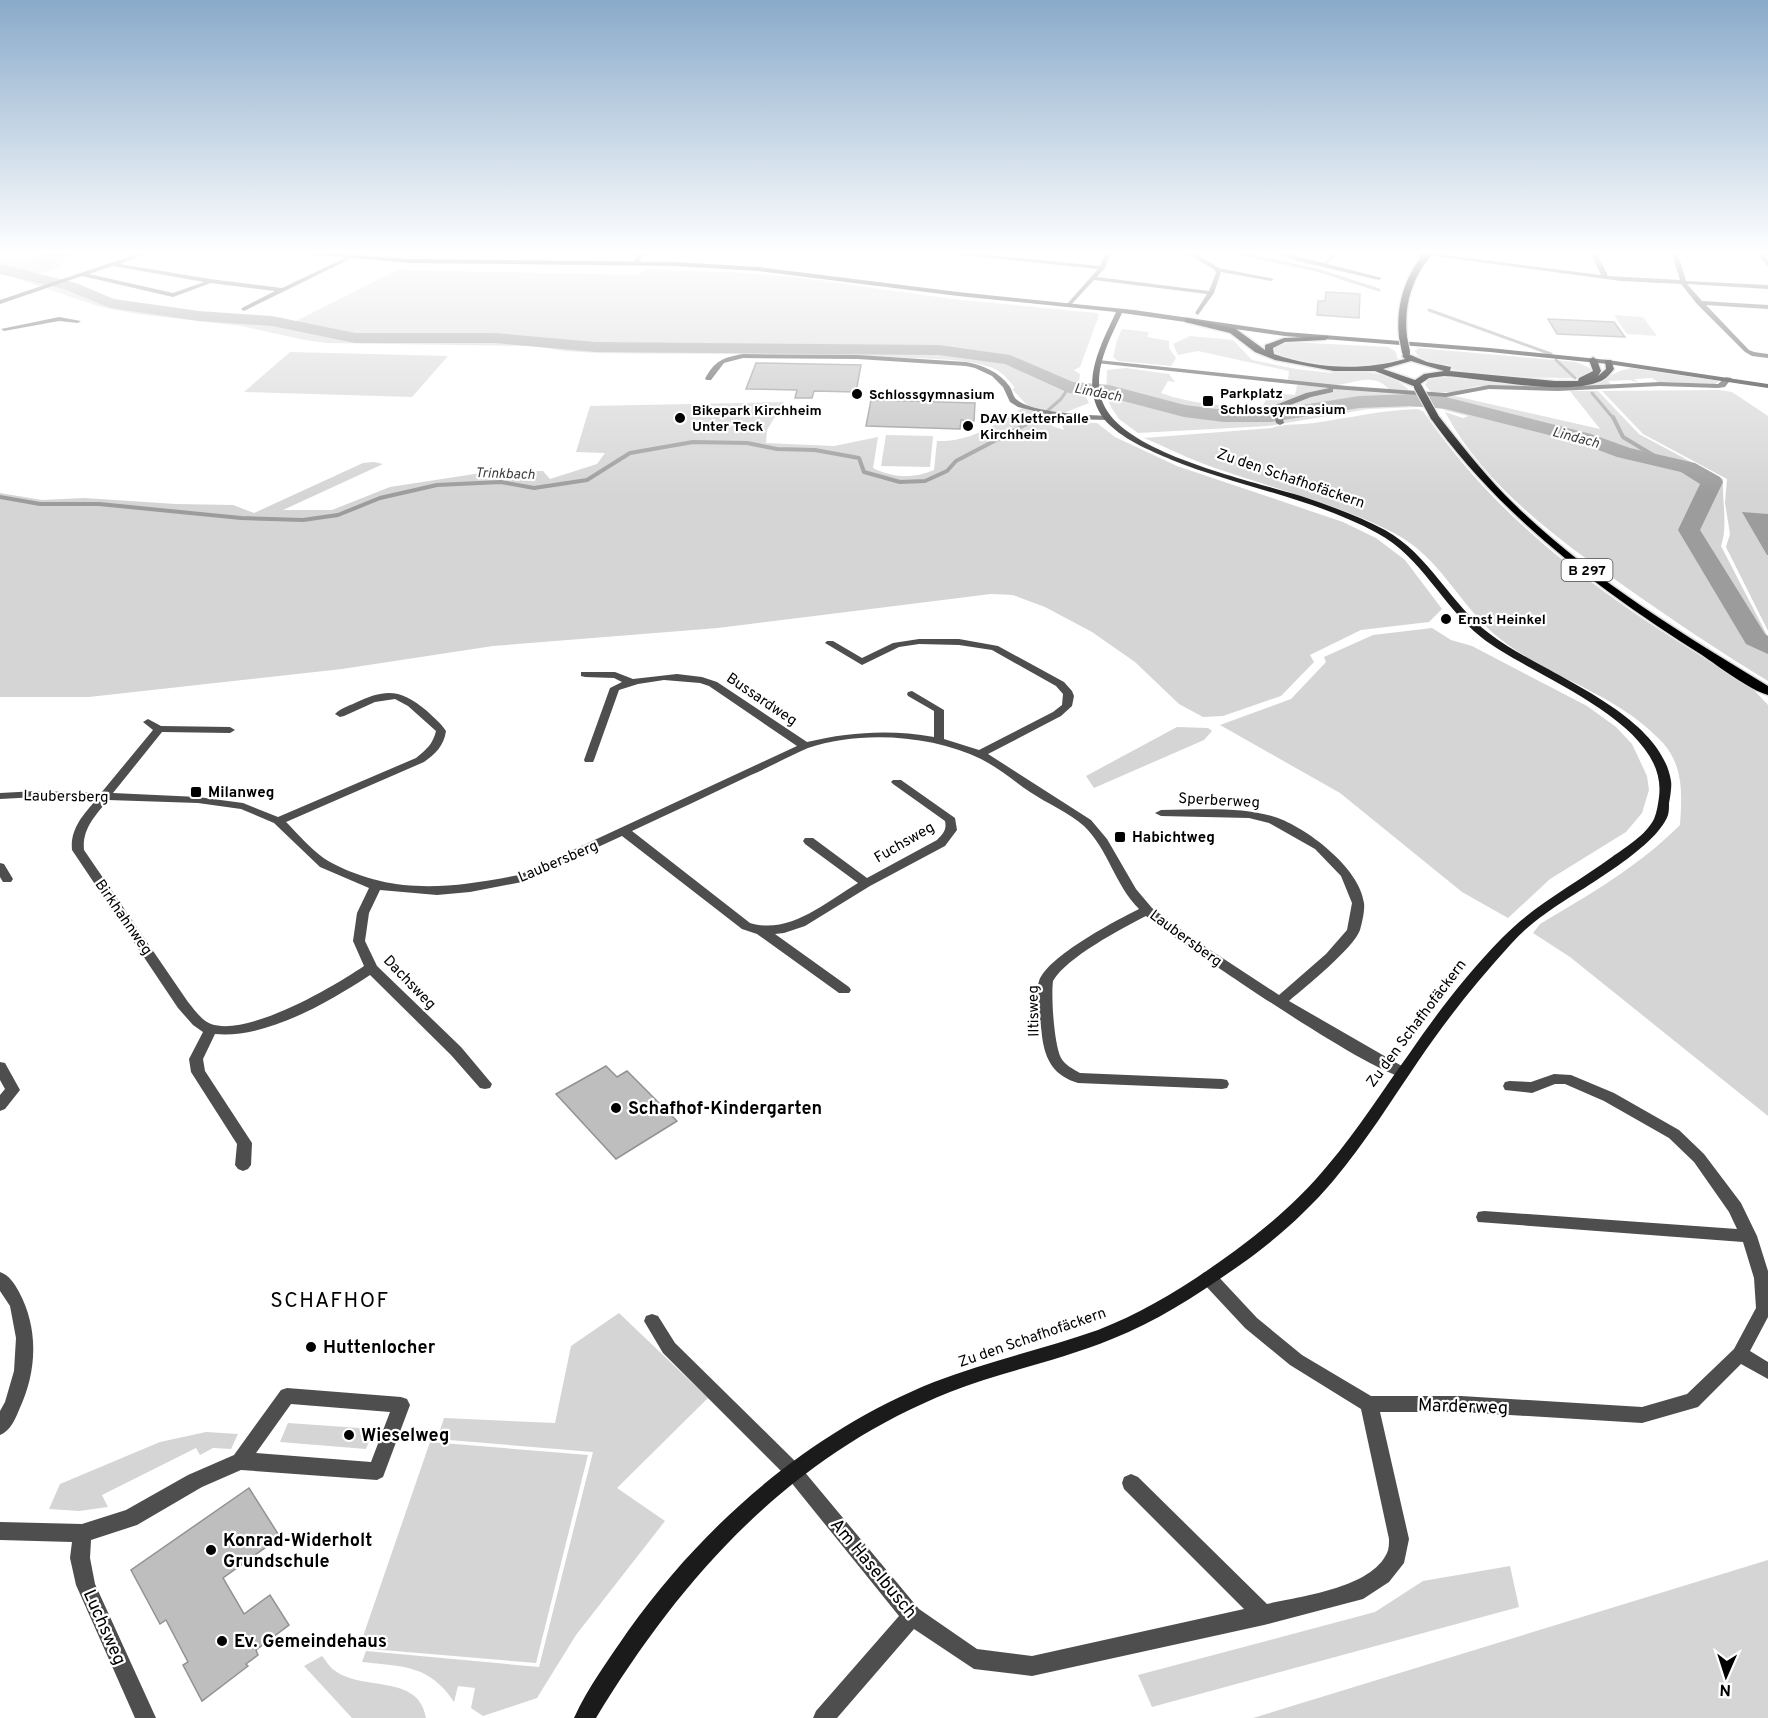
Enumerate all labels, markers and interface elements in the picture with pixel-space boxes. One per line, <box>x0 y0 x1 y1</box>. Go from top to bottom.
water label: Lindach <box>1073 381 1123 406</box>
place label: Parkplatz Schlossgymnasium <box>1220 386 1346 419</box>
marker: Schlossgymnasium <box>850 387 864 401</box>
place label: Schlossgymnasium <box>869 387 995 404</box>
marker: Parkplatz Schlossgymnasium <box>1201 394 1215 408</box>
place label: Bikepark Kirchheim Unter Teck <box>692 403 822 436</box>
marker: Bikepark Kirchheim Unter Teck <box>673 411 687 425</box>
place label: DAV Kletterhalle Kirchheim <box>980 411 1089 444</box>
marker: DAV Kletterhalle Kirchheim <box>961 419 975 433</box>
water label: Lindach <box>1550 424 1601 453</box>
street label: Zu den Schafhofäckern <box>1214 445 1367 514</box>
water label: Trinkbach <box>475 465 535 484</box>
road number: B 297 <box>1562 559 1612 581</box>
marker: Ernst Heinkel <box>1439 612 1453 626</box>
place label: Ernst Heinkel <box>1458 612 1546 629</box>
street label: Bussardweg <box>722 670 800 731</box>
place label: Milanweg <box>208 784 274 803</box>
marker: Milanweg <box>189 785 203 799</box>
street label: Laubersberg <box>23 787 109 808</box>
street label: Sperberweg <box>1178 790 1260 813</box>
street label: Fuchsweg <box>871 818 938 868</box>
place label: Habichtweg <box>1132 829 1215 848</box>
marker: Habichtweg <box>1113 830 1127 844</box>
street label: Laubersberg <box>516 837 601 888</box>
street label: Birkhahnweg <box>90 876 156 959</box>
street label: Laubersberg <box>1145 907 1225 972</box>
street label: Dachsweg <box>378 952 439 1014</box>
street label: Zu den Schafhofäckern <box>1363 956 1471 1092</box>
street label: Iltisweg <box>1025 985 1044 1037</box>
place label: Schafhof-Kindergarten <box>628 1098 822 1121</box>
marker: Schafhof-Kindergarten <box>609 1101 623 1115</box>
district label: SCHAFHOF <box>270 1288 390 1315</box>
street label: Zu den Schafhofäckern <box>956 1304 1109 1373</box>
place label: Huttenlocher <box>323 1337 436 1360</box>
marker: Huttenlocher <box>304 1340 318 1354</box>
street label: Marderweg <box>1418 1394 1508 1421</box>
place label: Wieselweg <box>361 1425 449 1448</box>
marker: Wieselweg <box>342 1428 356 1442</box>
street label: Am Haselbusch <box>824 1514 921 1624</box>
place label: Konrad-Widerholt Grundschule <box>223 1530 372 1574</box>
marker: Konrad-Widerholt Grundschule <box>204 1543 218 1557</box>
street label: Luchsweg <box>77 1586 130 1669</box>
place label: Ev. Gemeindehaus <box>234 1631 387 1654</box>
marker: Ev. Gemeindehaus <box>215 1634 229 1648</box>
north arrow <box>1696 1646 1756 1706</box>
text: N <box>1719 1679 1732 1699</box>

